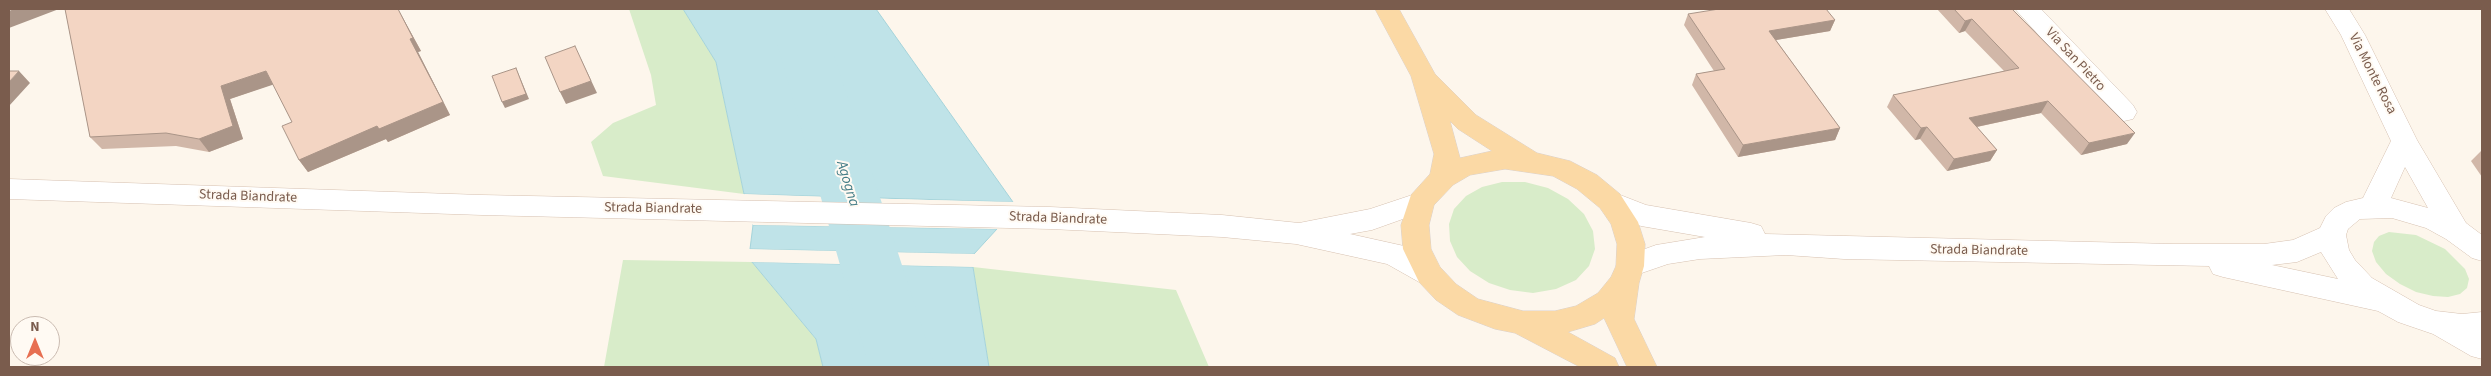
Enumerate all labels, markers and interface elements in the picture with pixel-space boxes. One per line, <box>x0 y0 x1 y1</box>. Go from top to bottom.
street label: Via San Pietro <box>2041 25 2109 95</box>
street label: Via Monte Rosa <box>2344 31 2400 117</box>
water label: Agogna <box>831 159 863 209</box>
street label: Strada Biandrate <box>199 187 297 207</box>
street label: Strada Biandrate <box>604 200 702 218</box>
street label: Strada Biandrate <box>1009 209 1107 229</box>
street label: Strada Biandrate <box>1930 242 2028 260</box>
north arrow <box>10 316 60 366</box>
text: N <box>30 317 40 337</box>

